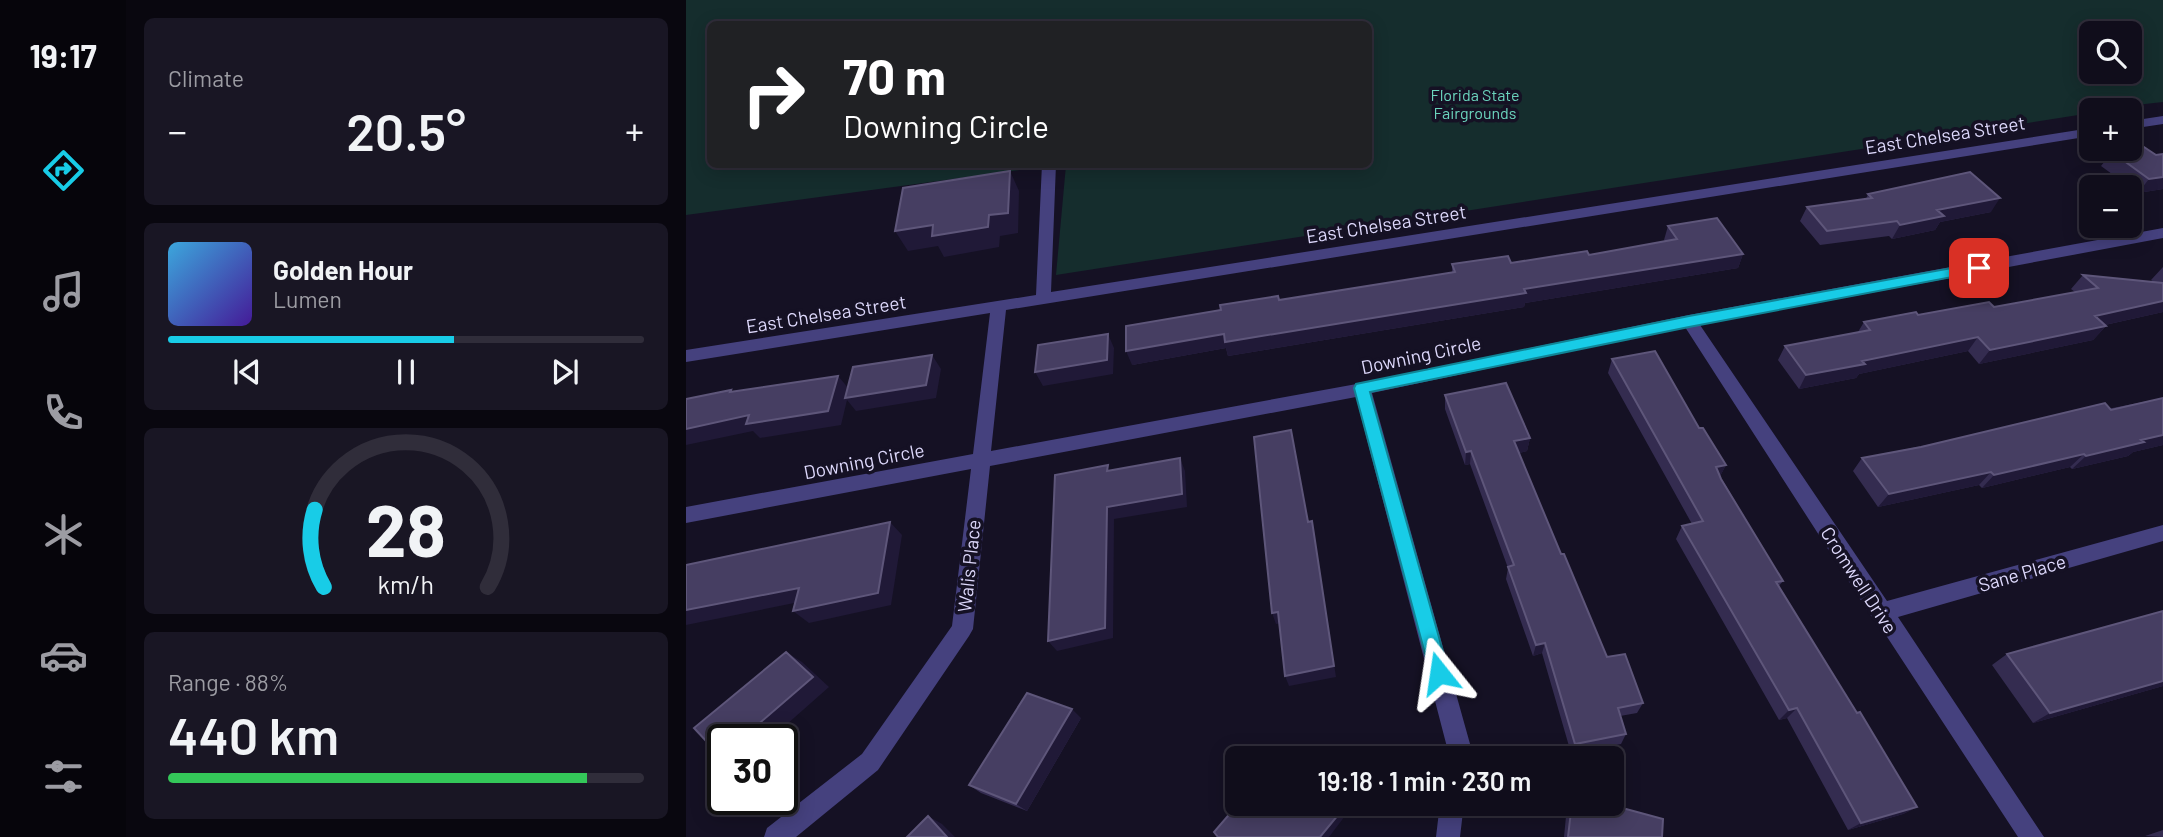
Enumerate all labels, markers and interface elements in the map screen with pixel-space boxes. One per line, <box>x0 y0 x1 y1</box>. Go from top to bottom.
map controls <box>2079 21 2142 238</box>
button: search <box>2079 21 2142 84</box>
text: 19:17 <box>29 36 97 74</box>
text: 70 m <box>843 46 946 105</box>
icon: right <box>728 49 819 140</box>
text: Climate <box>168 64 244 92</box>
park label: Florida State Fairgrounds <box>1431 85 1519 122</box>
button: + <box>2079 98 2142 161</box>
text: 20.5° <box>346 99 466 161</box>
text: Downing Circle <box>843 106 1049 144</box>
text: − <box>168 107 187 153</box>
text: + <box>625 107 644 153</box>
street label: East Chelsea Street <box>1863 110 2027 159</box>
icon: directions <box>39 146 88 195</box>
button: − <box>2079 175 2142 238</box>
street label: East Chelsea Street <box>1304 199 1468 248</box>
pin <box>1949 238 2009 298</box>
icon: arrive <box>1960 249 1998 287</box>
text: Golden Hour <box>273 254 413 285</box>
icon: music <box>39 267 88 316</box>
text: Lumen <box>273 285 342 313</box>
street label: East Chelsea Street <box>744 289 908 338</box>
street label: Downing Circle <box>1359 331 1483 378</box>
icon: previous <box>228 353 266 391</box>
icon: pause <box>387 353 425 391</box>
icon: next <box>546 353 584 391</box>
icon: phone <box>39 388 88 437</box>
street label: Downing Circle <box>802 438 926 483</box>
text: 28 <box>366 484 446 572</box>
icon: climate <box>39 510 88 559</box>
street label: Walis Place <box>952 519 985 613</box>
street label: Cromwell Drive <box>1816 522 1902 637</box>
street label: Sane Place <box>1975 549 2068 596</box>
text: km/h <box>378 569 434 599</box>
icon: car <box>39 631 88 680</box>
position arrow <box>1402 636 1476 710</box>
text: Range · 88% <box>168 668 288 696</box>
text: 440 km <box>168 703 339 765</box>
speed limit sign: 30 <box>707 724 798 815</box>
icon: filters <box>39 752 88 801</box>
text: 19:18 · 1 min · 230 m <box>1318 765 1531 796</box>

